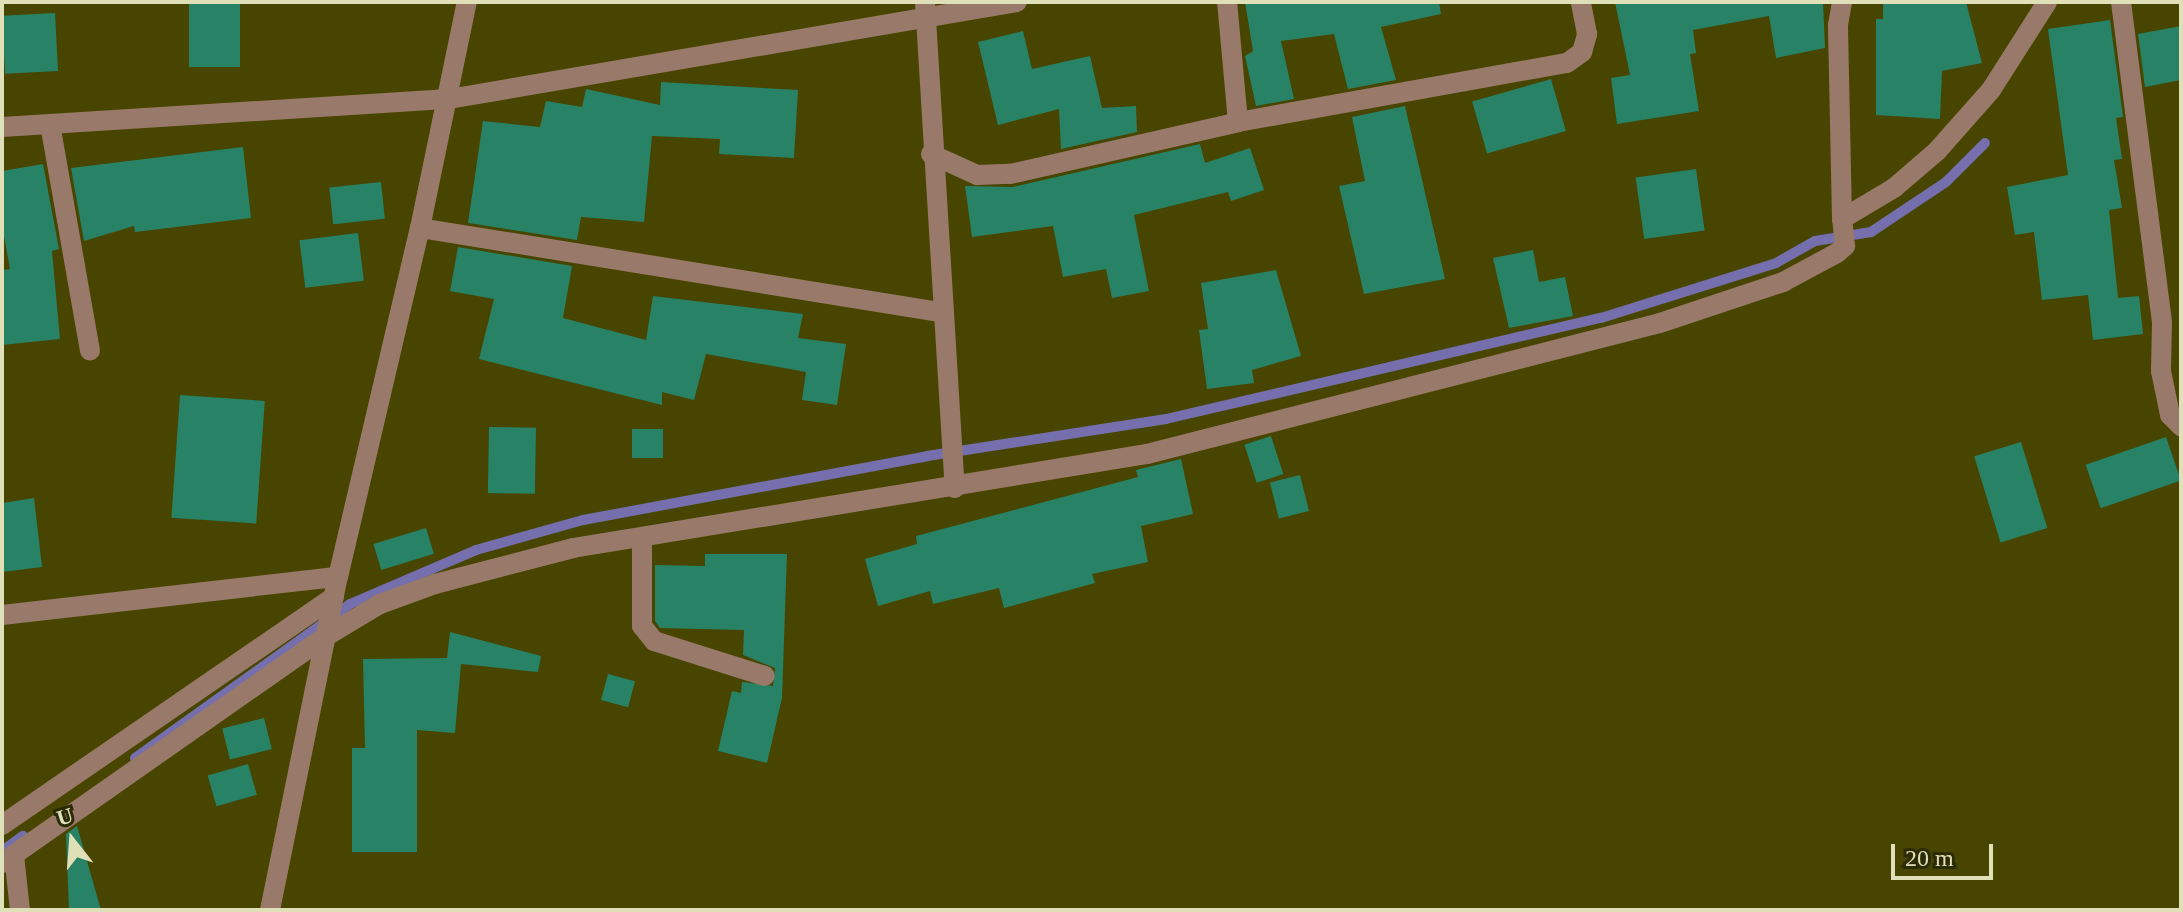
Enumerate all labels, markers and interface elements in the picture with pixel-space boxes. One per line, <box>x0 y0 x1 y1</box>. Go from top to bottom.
north arrow <box>32 800 112 880</box>
text: U <box>54 802 76 831</box>
scale bar <box>1895 828 1997 878</box>
text: 20 m <box>1905 845 1954 871</box>

